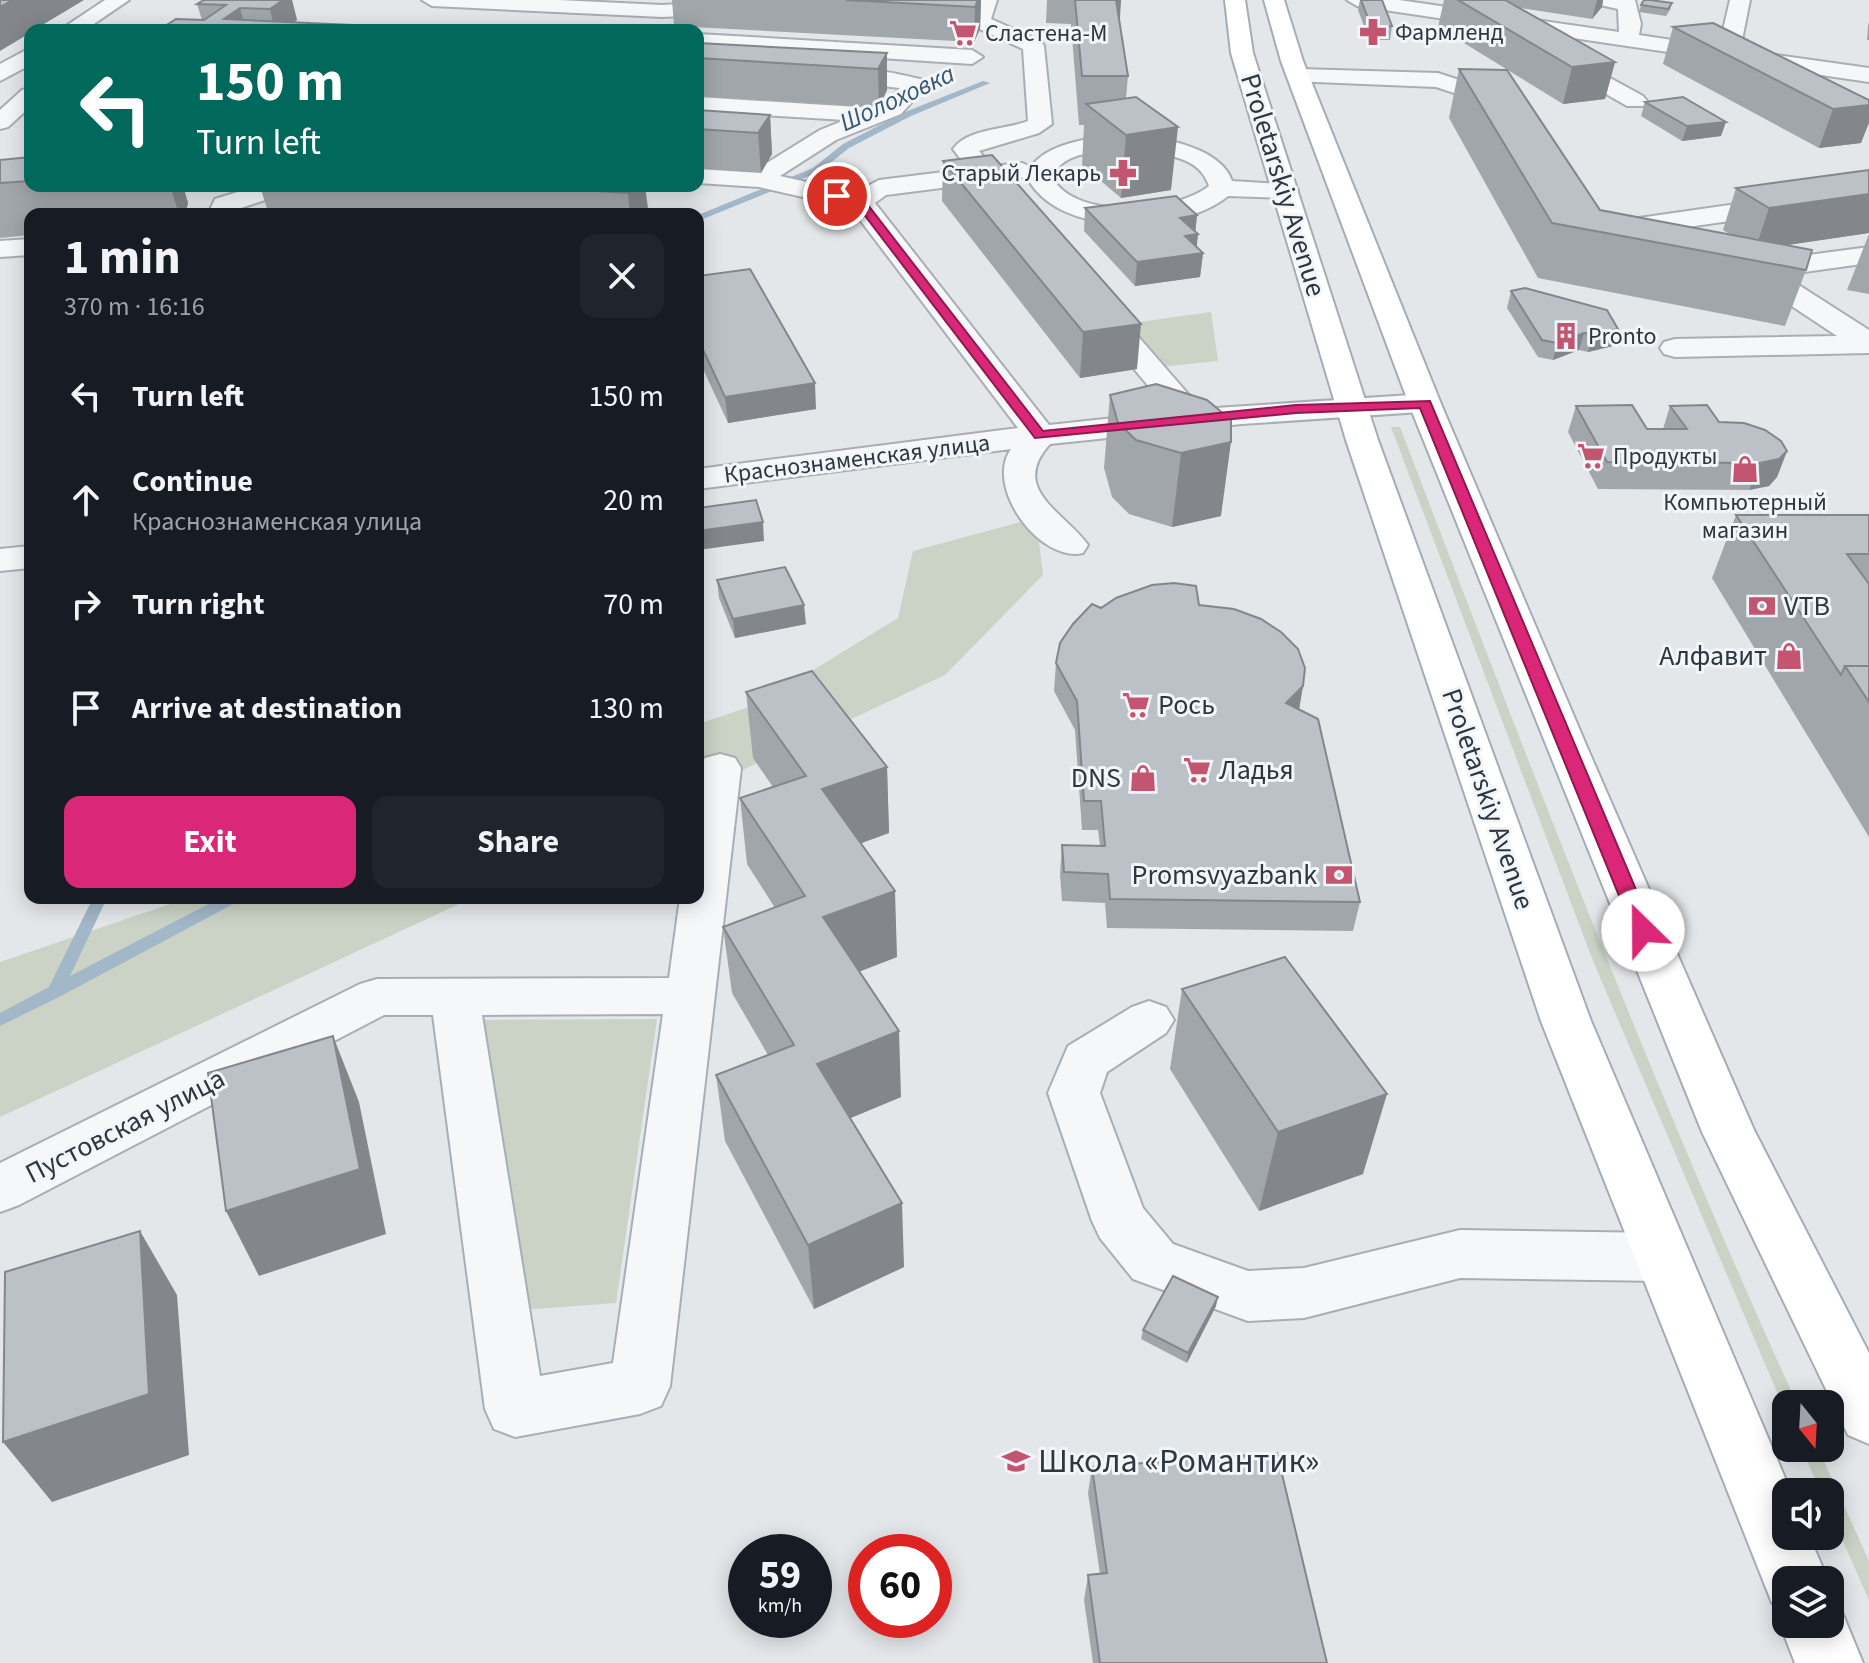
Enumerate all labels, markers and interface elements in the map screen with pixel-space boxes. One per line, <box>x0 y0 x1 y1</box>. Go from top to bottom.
place label: Фармленд <box>1395 15 1504 50</box>
place label: Сластена-М <box>985 16 1107 51</box>
pharmacy icon: Фармленд <box>1358 17 1388 47</box>
supermarket icon: Сластена-М <box>948 18 978 48</box>
text: 150 m <box>196 43 344 122</box>
water label: Шолоховка <box>833 55 961 141</box>
icon: left <box>64 56 168 160</box>
street label: Proletarskiy Avenue <box>1230 69 1336 301</box>
text: Turn left <box>196 117 321 168</box>
place label: Старый Лекарь <box>942 156 1101 191</box>
pharmacy icon: Старый Лекарь <box>1108 158 1138 188</box>
pin <box>803 162 871 230</box>
icon: arrive <box>815 174 859 218</box>
text: 1 min <box>64 224 181 292</box>
button: close <box>580 234 664 318</box>
text: 370 m · 16:16 <box>64 288 205 325</box>
place label: Pronto <box>1588 319 1657 354</box>
building icon: Pronto <box>1551 321 1581 351</box>
icon: left <box>64 374 108 418</box>
text: Turn left <box>132 375 244 418</box>
text: 150 m <box>588 375 664 418</box>
street label: Краснознаменская улица <box>722 425 992 493</box>
place label: Продукты <box>1613 439 1717 474</box>
supermarket icon: Продукты <box>1576 441 1606 471</box>
shop icon: Компьютерный магазин <box>1730 454 1760 484</box>
text: Continue <box>132 460 253 503</box>
icon: ahead <box>64 478 108 522</box>
text: 20 m <box>603 479 664 522</box>
place label: Компьютерный магазин <box>1663 485 1827 548</box>
text: Краснознаменская улица <box>132 503 422 540</box>
icon: right <box>64 582 108 626</box>
text: Turn right <box>132 583 264 626</box>
text: 70 m <box>603 583 664 626</box>
place label: VTB <box>1784 586 1830 626</box>
bank icon: VTB <box>1747 591 1777 621</box>
place label: Алфавит <box>1659 636 1767 676</box>
shop icon: Алфавит <box>1774 641 1804 671</box>
street label: Proletarskiy Avenue <box>1431 683 1545 915</box>
place label: Рось <box>1158 685 1215 725</box>
icon: arrive <box>64 686 108 730</box>
text: Arrive at destination <box>132 687 402 730</box>
text: 130 m <box>588 687 664 730</box>
supermarket icon: Рось <box>1121 690 1151 720</box>
place label: Ладья <box>1219 750 1294 790</box>
supermarket icon: Ладья <box>1182 755 1212 785</box>
place label: DNS <box>1071 758 1121 798</box>
shop icon: DNS <box>1128 763 1158 793</box>
button: Exit <box>64 796 356 888</box>
button: Share <box>372 796 664 888</box>
place label: Promsvyazbank <box>1132 855 1317 895</box>
bank icon: Promsvyazbank <box>1324 860 1354 890</box>
position arrow <box>1601 888 1685 972</box>
street label: Пустовская улица <box>18 1058 232 1194</box>
north arrow <box>1772 1390 1844 1462</box>
map controls <box>1772 1390 1844 1638</box>
place label: Школа «Романтик» <box>1038 1437 1319 1486</box>
school or university icon: Школа «Романтик» <box>1001 1446 1031 1476</box>
button: sound <box>1772 1478 1844 1550</box>
speed limit sign: 60 <box>848 1534 952 1638</box>
text: 59 <box>759 1547 801 1604</box>
button: layers <box>1772 1566 1844 1638</box>
text: km/h <box>758 1592 802 1620</box>

